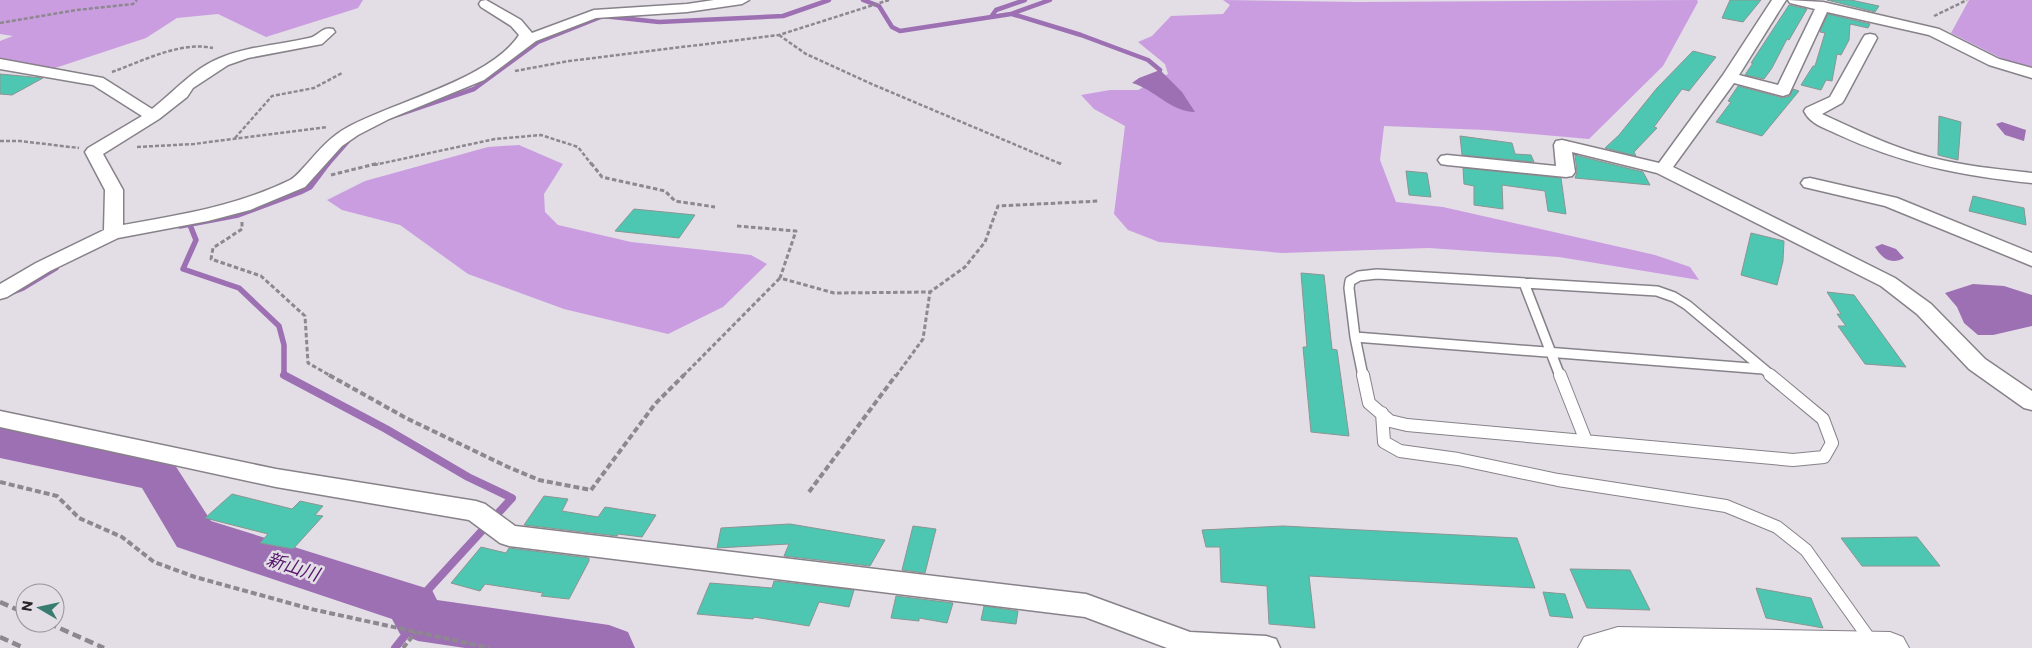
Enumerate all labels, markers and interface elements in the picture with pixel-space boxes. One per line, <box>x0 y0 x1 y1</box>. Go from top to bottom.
water label: 新山川 <box>264 547 324 585</box>
north arrow <box>15 583 65 633</box>
text: N <box>17 599 36 612</box>

